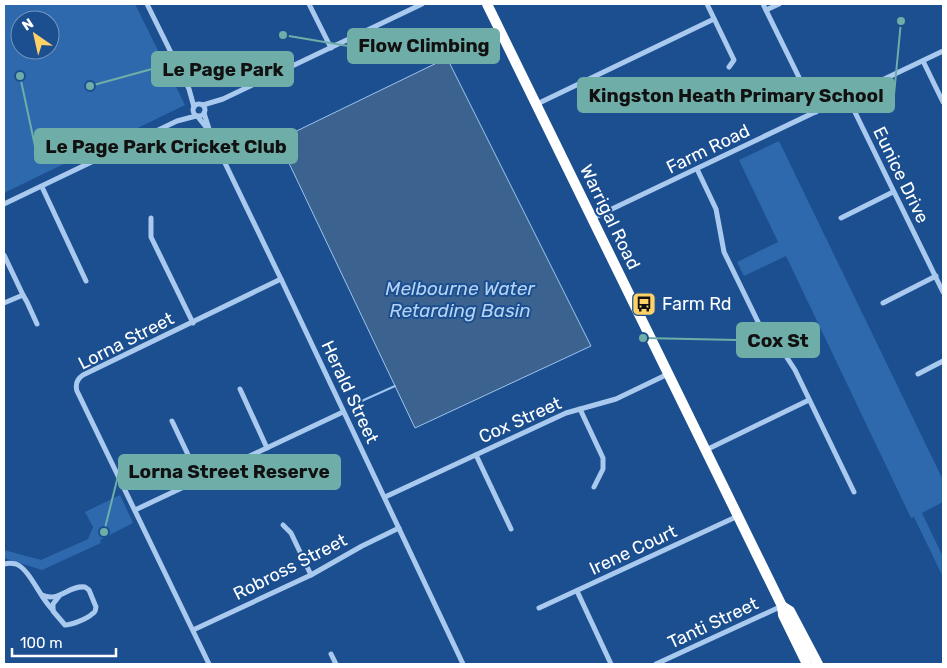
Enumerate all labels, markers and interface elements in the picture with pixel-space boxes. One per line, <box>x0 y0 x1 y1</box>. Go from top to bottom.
north arrow <box>10 10 60 60</box>
text: N <box>19 15 37 35</box>
callout: Flow Climbing <box>348 29 499 63</box>
text: Flow Climbing <box>358 34 490 57</box>
callout: Le Page Park <box>152 52 293 86</box>
text: Le Page Park <box>162 58 284 81</box>
callout: Kingston Heath Primary School <box>578 78 894 112</box>
text: Kingston Heath Primary School <box>588 84 884 107</box>
street label: Farm Road <box>663 119 753 179</box>
street label: Eunice Drive <box>868 123 934 227</box>
callout: Le Page Park Cricket Club <box>35 129 297 163</box>
text: Le Page Park Cricket Club <box>45 135 287 158</box>
street label: Warrigal Road <box>575 161 645 273</box>
water label: Melbourne Water Retarding Basin <box>385 277 535 322</box>
bus stop icon: Farm Rd <box>631 291 657 317</box>
place label: Farm Rd <box>662 293 732 315</box>
street label: Lorna Street <box>74 307 178 375</box>
callout: Cox St <box>737 323 819 357</box>
text: Cox St <box>747 329 809 352</box>
street label: Herald Street <box>317 337 383 447</box>
street label: Cox Street <box>475 392 565 448</box>
callout: Lorna Street Reserve <box>119 455 340 489</box>
text: Lorna Street Reserve <box>128 460 330 483</box>
street label: Irene Court <box>586 520 680 580</box>
street label: Robross Street <box>230 529 350 605</box>
street label: Tanti Street <box>664 592 762 654</box>
scale bar <box>12 626 116 658</box>
text: 100 m <box>20 634 62 652</box>

